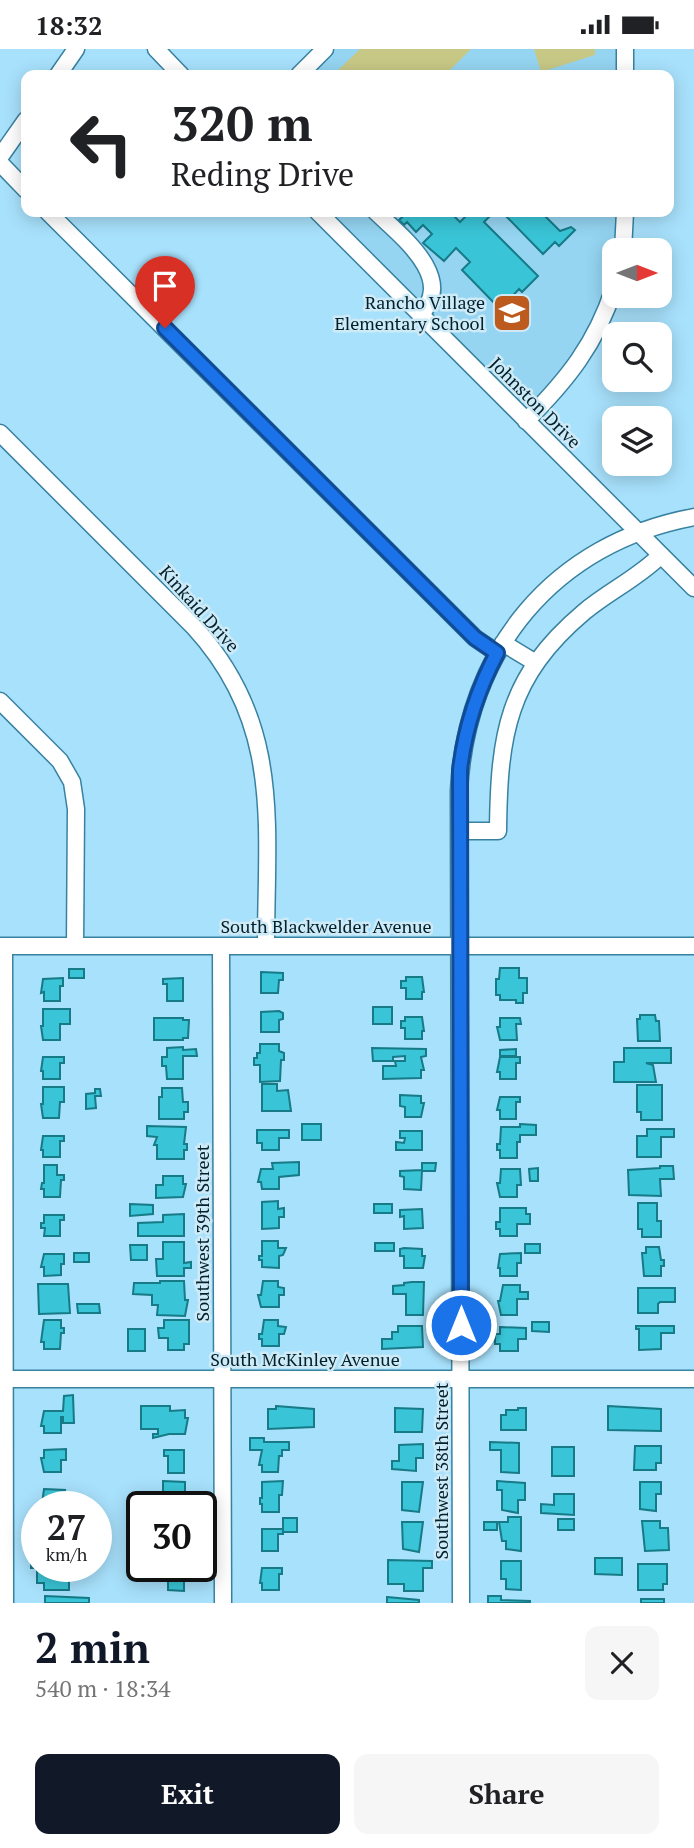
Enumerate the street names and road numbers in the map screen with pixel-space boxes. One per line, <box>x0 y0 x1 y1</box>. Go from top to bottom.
street label: Johnston Drive <box>485 351 587 453</box>
street label: Kinkaid Drive <box>154 560 245 657</box>
street label: South Blackwelder Avenue <box>220 914 432 938</box>
street label: Southwest 39th Street <box>190 1144 214 1321</box>
street label: South McKinley Avenue <box>210 1347 400 1371</box>
street label: Southwest 38th Street <box>429 1382 453 1559</box>

